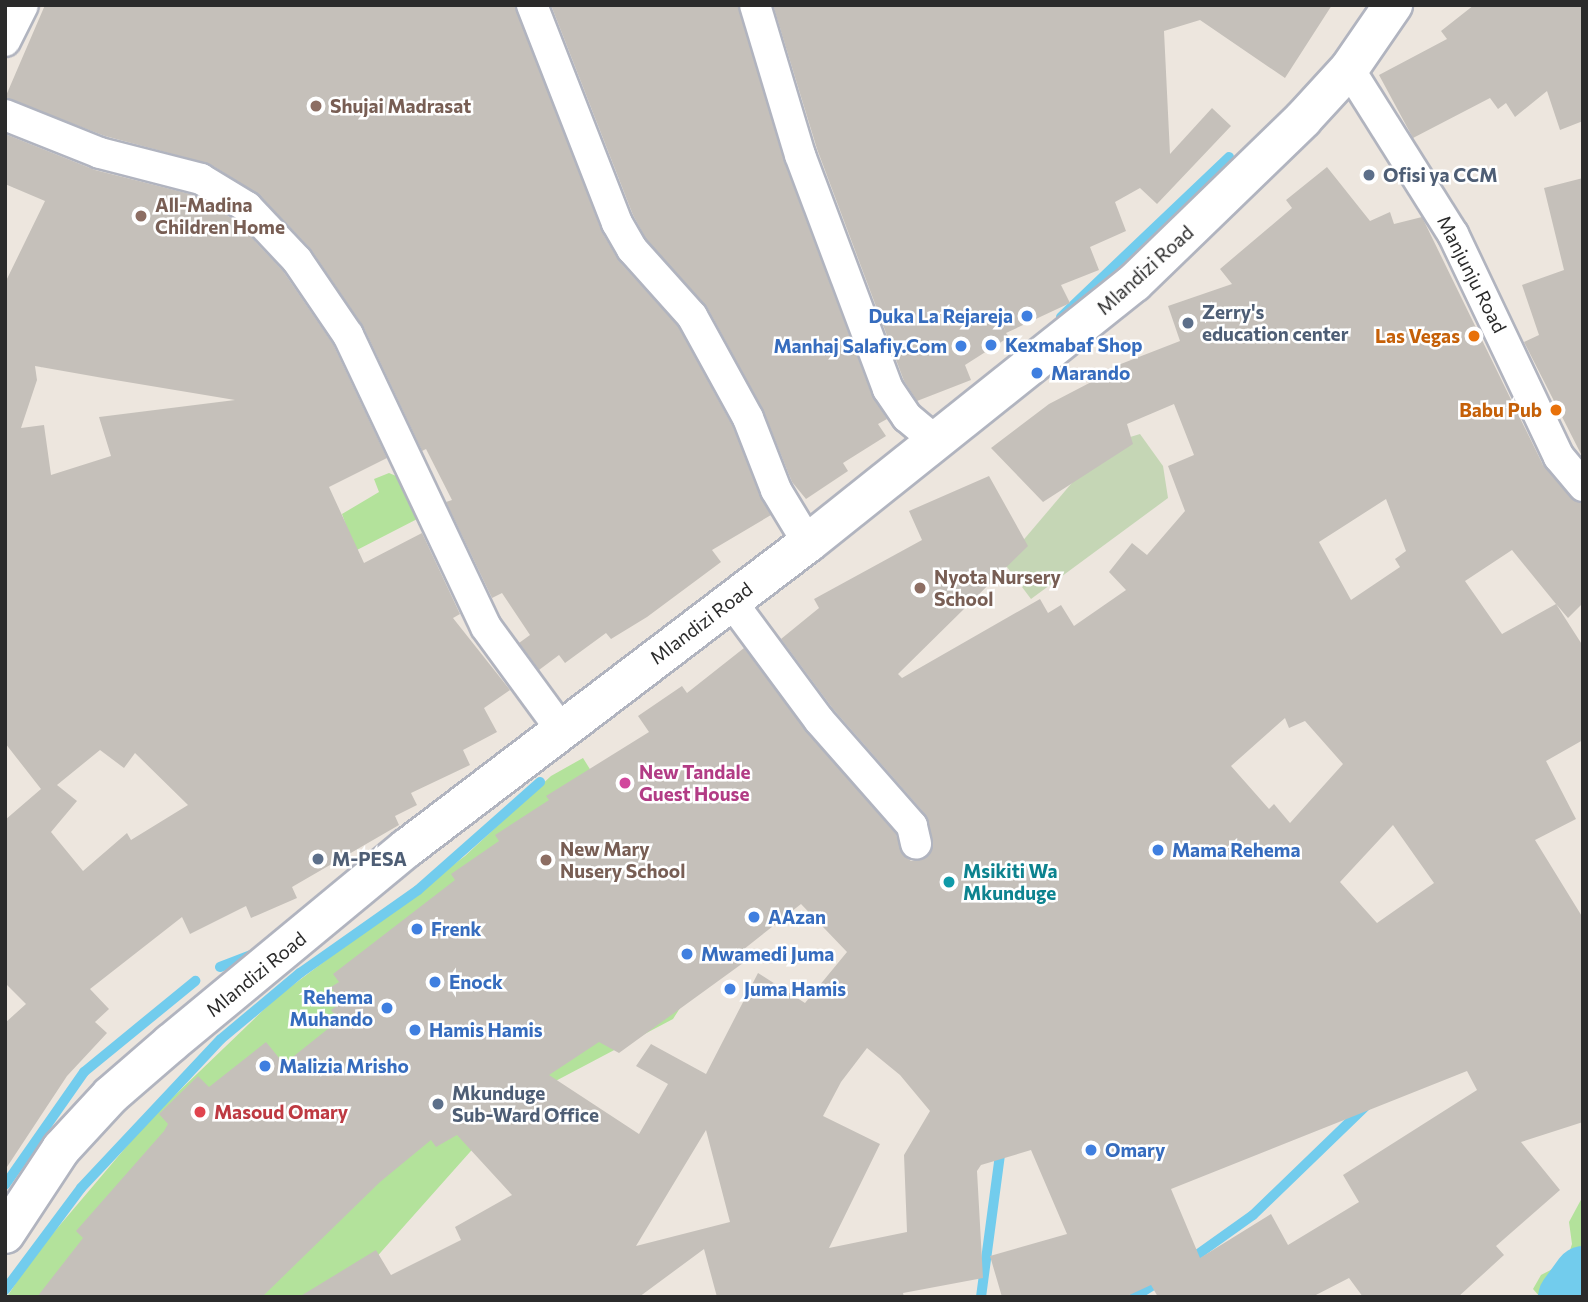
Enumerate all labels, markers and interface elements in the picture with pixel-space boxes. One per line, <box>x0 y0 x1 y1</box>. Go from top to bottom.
place label: Shujai Madrasat <box>330 95 471 117</box>
marker: Shujai Madrasat <box>308 98 324 114</box>
place label: Ofisi ya CCM <box>1383 164 1497 186</box>
marker: Ofisi ya CCM <box>1361 167 1377 183</box>
place label: All-Madina Children Home <box>155 194 285 238</box>
marker: All-Madina Children Home <box>133 208 149 224</box>
street label: Manjunju Road <box>1433 212 1511 336</box>
street label: Mlandizi Road <box>1092 221 1198 319</box>
place label: Zerry's education center <box>1202 301 1348 345</box>
place label: Duka La Rejareja <box>868 305 1013 327</box>
marker: Duka La Rejareja <box>1019 308 1035 324</box>
marker: Zerry's education center <box>1180 315 1196 331</box>
place label: Las Vegas <box>1375 325 1460 347</box>
marker: Las Vegas <box>1466 328 1482 344</box>
place label: Kexmabaf Shop <box>1005 334 1143 356</box>
place label: Manhaj Salafiy.Com <box>773 335 947 357</box>
marker: Kexmabaf Shop <box>983 337 999 353</box>
marker: Manhaj Salafiy.Com <box>953 338 969 354</box>
place label: Marando <box>1051 362 1130 384</box>
marker: Marando <box>1029 365 1045 381</box>
place label: Babu Pub <box>1459 399 1542 421</box>
marker: Babu Pub <box>1548 402 1564 418</box>
place label: Nyota Nursery School <box>934 566 1061 610</box>
street label: Mlandizi Road <box>645 577 757 669</box>
marker: Nyota Nursery School <box>912 580 928 596</box>
place label: New Tandale Guest House <box>639 761 751 805</box>
marker: New Tandale Guest House <box>617 775 633 791</box>
place label: New Mary Nusery School <box>560 838 685 882</box>
place label: Mama Rehema <box>1172 839 1300 861</box>
marker: Mama Rehema <box>1150 842 1166 858</box>
place label: M-PESA <box>332 848 407 870</box>
marker: M-PESA <box>310 851 326 867</box>
marker: New Mary Nusery School <box>538 852 554 868</box>
place label: Msikiti Wa Mkunduge <box>963 860 1057 904</box>
marker: Msikiti Wa Mkunduge <box>941 874 957 890</box>
place label: AAzan <box>768 906 826 928</box>
marker: AAzan <box>746 909 762 925</box>
place label: Frenk <box>431 918 481 940</box>
marker: Frenk <box>409 921 425 937</box>
street label: Mlandizi Road <box>201 927 311 1021</box>
place label: Mwamedi Juma <box>701 943 834 965</box>
marker: Mwamedi Juma <box>679 946 695 962</box>
place label: Enock <box>449 971 503 993</box>
marker: Enock <box>427 974 443 990</box>
place label: Juma Hamis <box>744 978 846 1000</box>
marker: Juma Hamis <box>722 981 738 997</box>
place label: Rehema Muhando <box>290 986 373 1030</box>
marker: Rehema Muhando <box>379 1000 395 1016</box>
place label: Hamis Hamis <box>429 1019 543 1041</box>
marker: Hamis Hamis <box>407 1022 423 1038</box>
place label: Malizia Mrisho <box>279 1055 409 1077</box>
marker: Malizia Mrisho <box>257 1058 273 1074</box>
place label: Mkunduge Sub-Ward Office <box>452 1082 599 1126</box>
marker: Mkunduge Sub-Ward Office <box>430 1096 446 1112</box>
place label: Masoud Omary <box>214 1101 348 1123</box>
marker: Masoud Omary <box>192 1104 208 1120</box>
place label: Omary <box>1105 1139 1165 1161</box>
marker: Omary <box>1083 1142 1099 1158</box>

